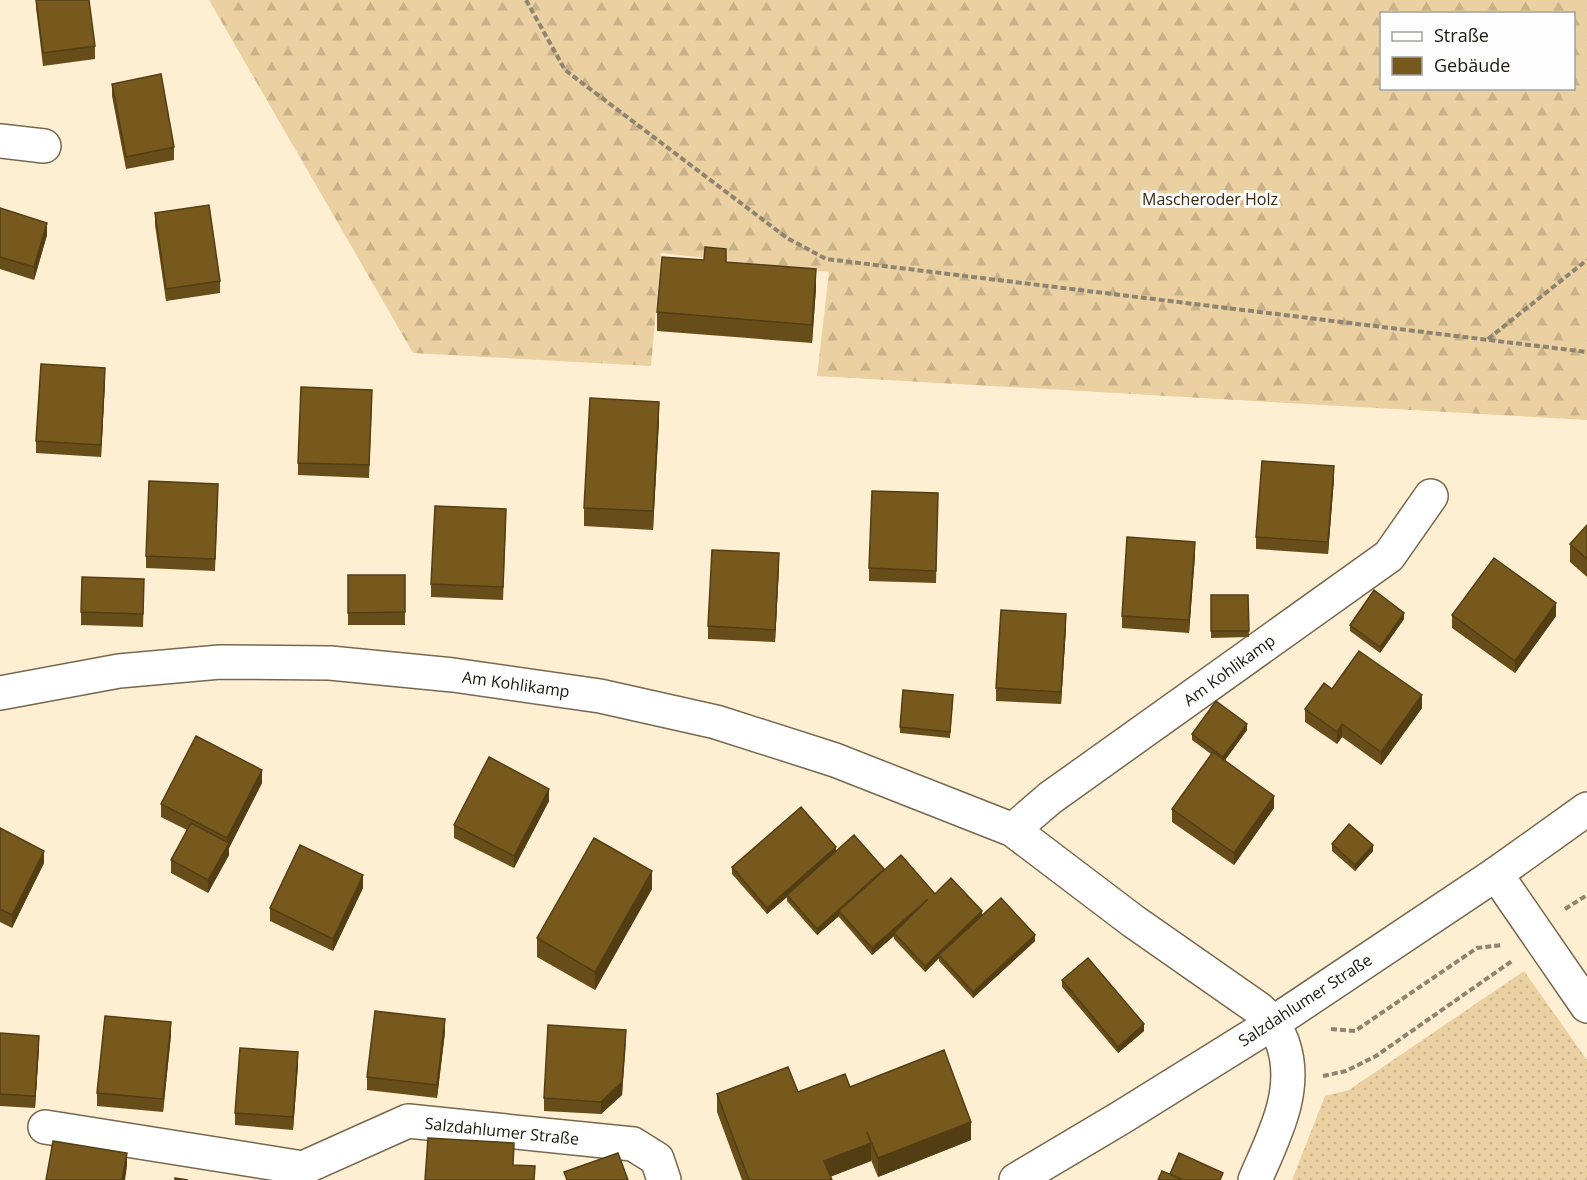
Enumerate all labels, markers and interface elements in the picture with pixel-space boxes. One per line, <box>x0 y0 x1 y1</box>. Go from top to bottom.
legend <box>1380 12 1575 90</box>
text: Straße <box>1434 23 1489 47</box>
text: Gebäude <box>1434 53 1510 77</box>
park label: Mascheroder Holz <box>1142 188 1278 210</box>
street label: Am Kohlikamp <box>1179 629 1279 711</box>
street label: Am Kohlikamp <box>461 666 571 702</box>
street label: Salzdahlumer Straße <box>1234 949 1376 1051</box>
street label: Salzdahlumer Straße <box>424 1112 580 1150</box>

